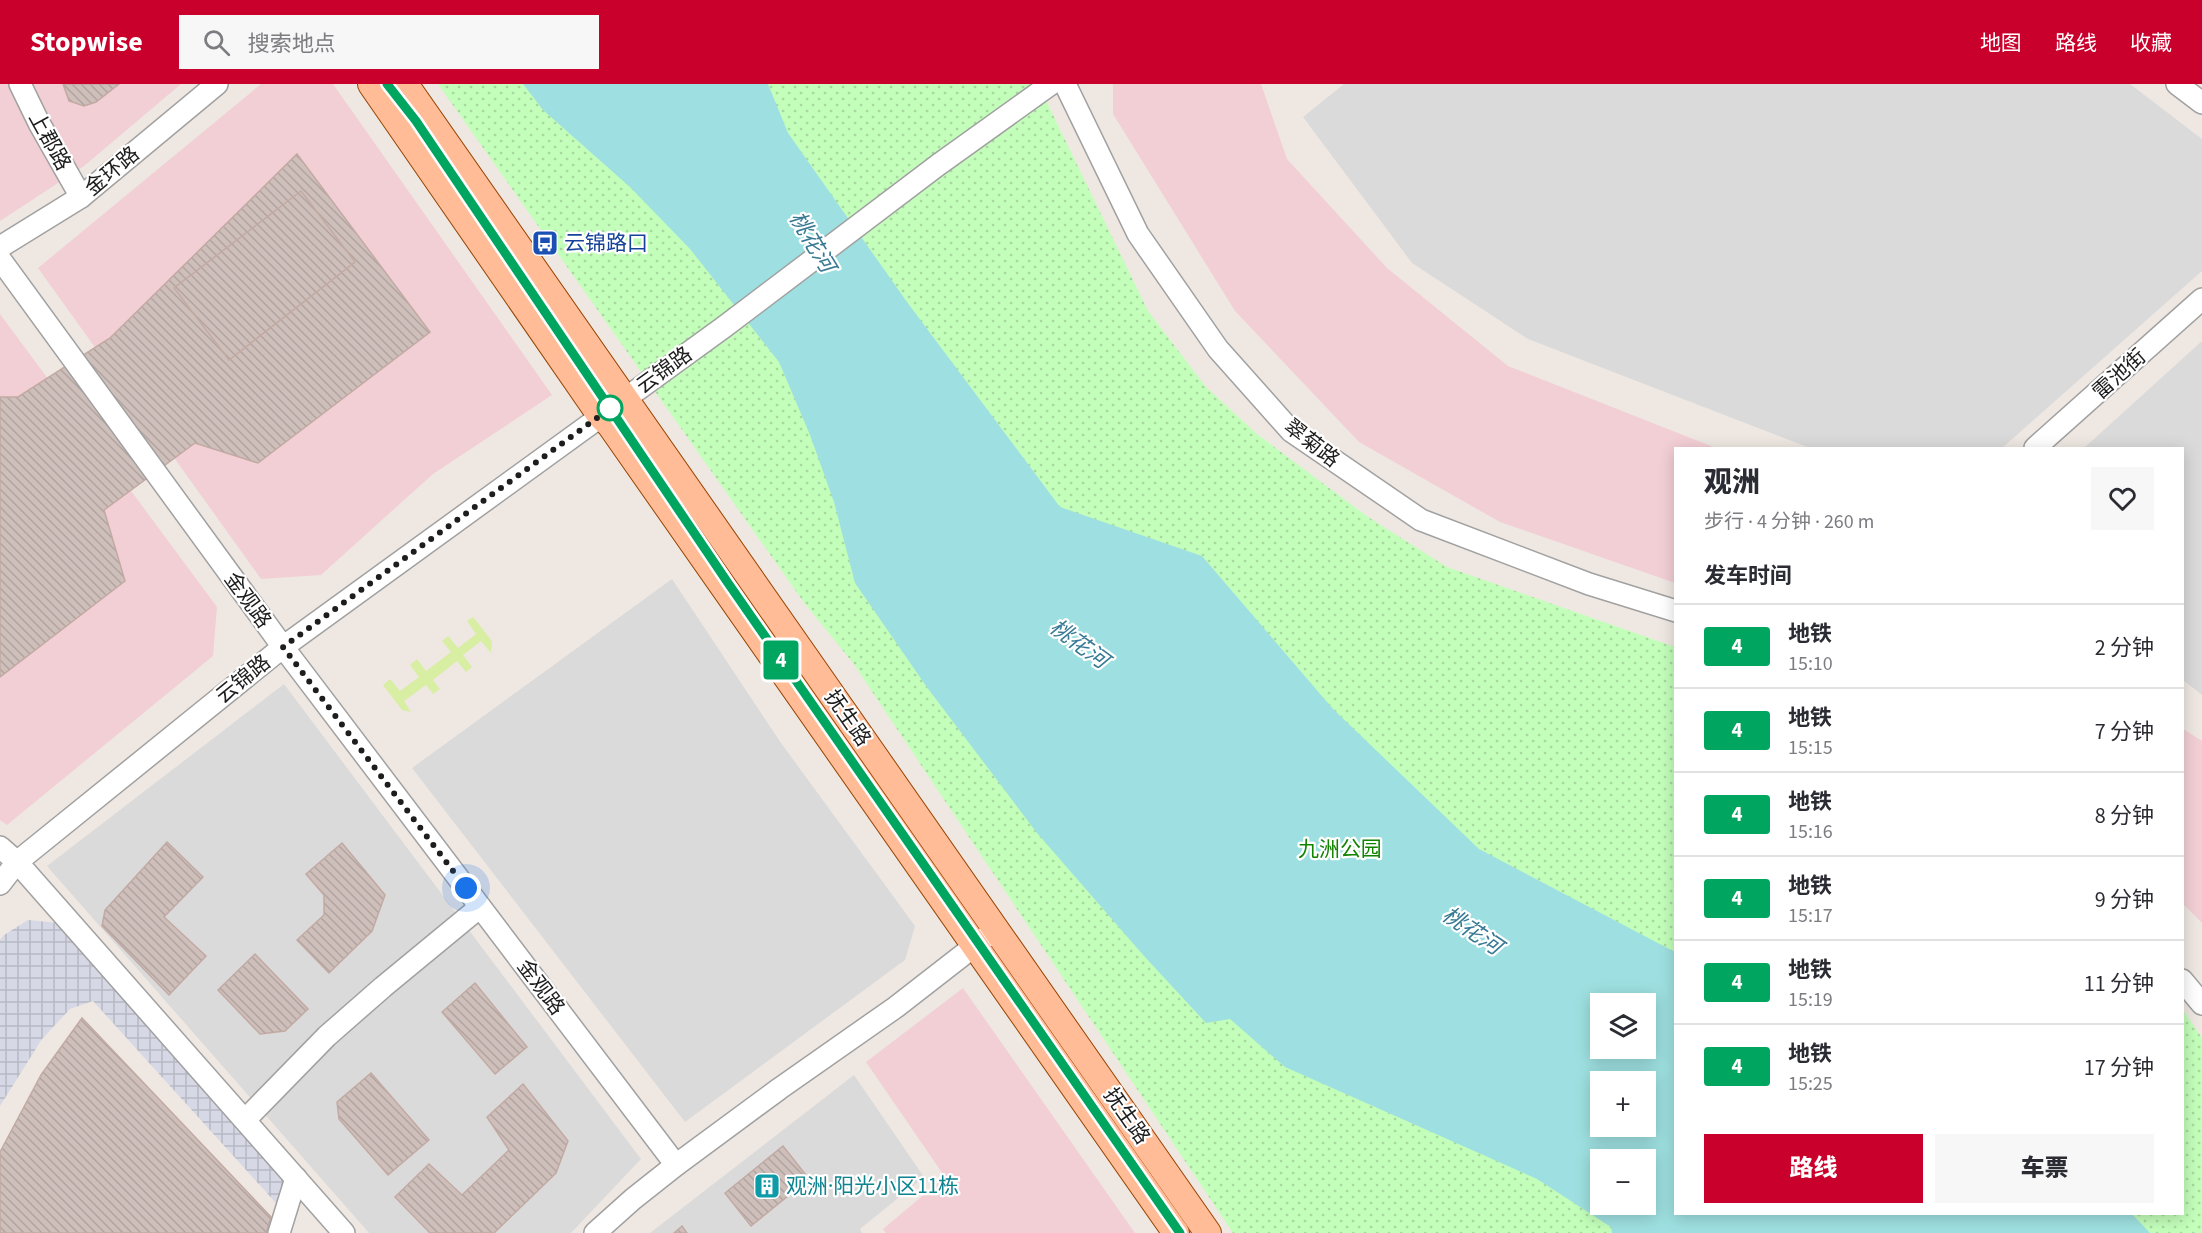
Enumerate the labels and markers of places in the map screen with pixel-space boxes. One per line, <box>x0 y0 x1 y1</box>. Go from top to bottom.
bus stop icon: 云锦路口 <box>530 228 560 258</box>
place label: 云锦路口 <box>564 228 648 258</box>
unlabelled marker <box>597 395 623 421</box>
building icon: 观洲·阳光小区11栋 <box>752 1171 782 1201</box>
place label: 观洲·阳光小区11栋 <box>786 1171 959 1201</box>

